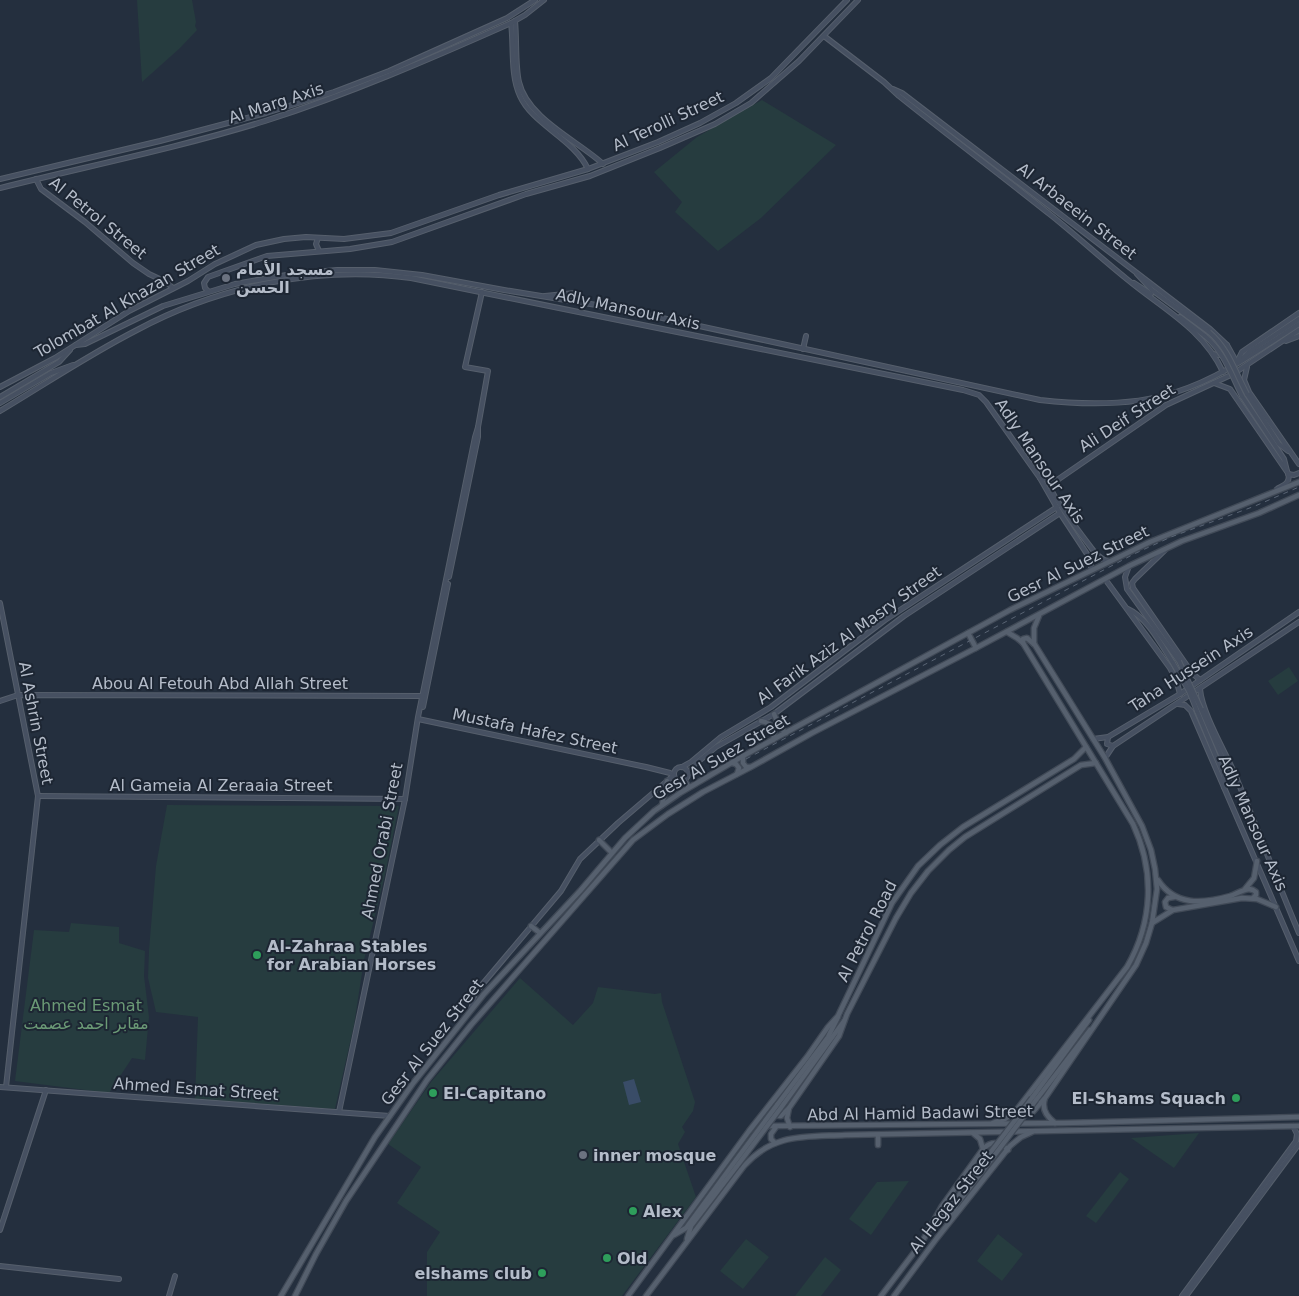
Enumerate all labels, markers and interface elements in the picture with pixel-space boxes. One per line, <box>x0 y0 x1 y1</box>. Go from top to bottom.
street label: Al Marg Axis <box>226 79 326 127</box>
street label: Al Terolli Street <box>609 87 727 155</box>
street label: Al Arbaeein Street <box>1014 159 1140 263</box>
street label: Al Petrol Street <box>45 173 151 263</box>
street label: Tolombat Al Khazan Street <box>30 240 223 362</box>
place label: مسجد الأمام الحسن <box>236 260 334 297</box>
marker: مسجد الأمام الحسن <box>220 272 232 284</box>
street label: Adly Mansour Axis <box>554 284 702 334</box>
street label: Ali Deif Street <box>1075 380 1179 456</box>
street label: Adly Mansour Axis <box>991 395 1089 527</box>
street label: Gesr Al Suez Street <box>1004 521 1152 607</box>
street label: Al Farik Aziz Al Masry Street <box>753 562 945 708</box>
street label: Taha Hussein Axis <box>1125 622 1256 717</box>
street label: Al Ashrin Street <box>15 660 57 786</box>
street label: Abou Al Fetouh Abd Allah Street <box>92 674 348 693</box>
street label: Mustafa Hafez Street <box>451 704 619 758</box>
street label: Gesr Al Suez Street <box>649 710 793 804</box>
street label: Adly Mansour Axis <box>1214 752 1292 894</box>
street label: Ahmed Orabi Street <box>358 761 406 921</box>
street label: Al Gameia Al Zeraaia Street <box>110 776 332 795</box>
street label: Al Petrol Road <box>833 877 901 985</box>
place label: Al-Zahraa Stables for Arabian Horses <box>267 937 436 974</box>
marker: Al-Zahraa Stables for Arabian Horses <box>251 949 263 961</box>
street label: Gesr Al Suez Street <box>377 975 487 1109</box>
park label: Ahmed Esmat مقابر احمد عصمت <box>23 996 149 1034</box>
street label: Ahmed Esmat Street <box>113 1074 279 1104</box>
place label: El-Capitano <box>443 1084 546 1103</box>
marker: El-Capitano <box>427 1087 439 1099</box>
place label: El-Shams Squach <box>1071 1089 1226 1108</box>
marker: El-Shams Squach <box>1230 1092 1242 1104</box>
street label: Abd Al Hamid Badawi Street <box>807 1102 1033 1124</box>
place label: inner mosque <box>593 1146 717 1165</box>
street label: Al Hegaz Street <box>905 1147 997 1257</box>
marker: inner mosque <box>577 1149 589 1161</box>
place label: Alex <box>643 1202 683 1221</box>
marker: Alex <box>627 1205 639 1217</box>
place label: Old <box>617 1249 648 1268</box>
marker: Old <box>601 1252 613 1264</box>
place label: elshams club <box>414 1264 532 1283</box>
marker: elshams club <box>536 1267 548 1279</box>

